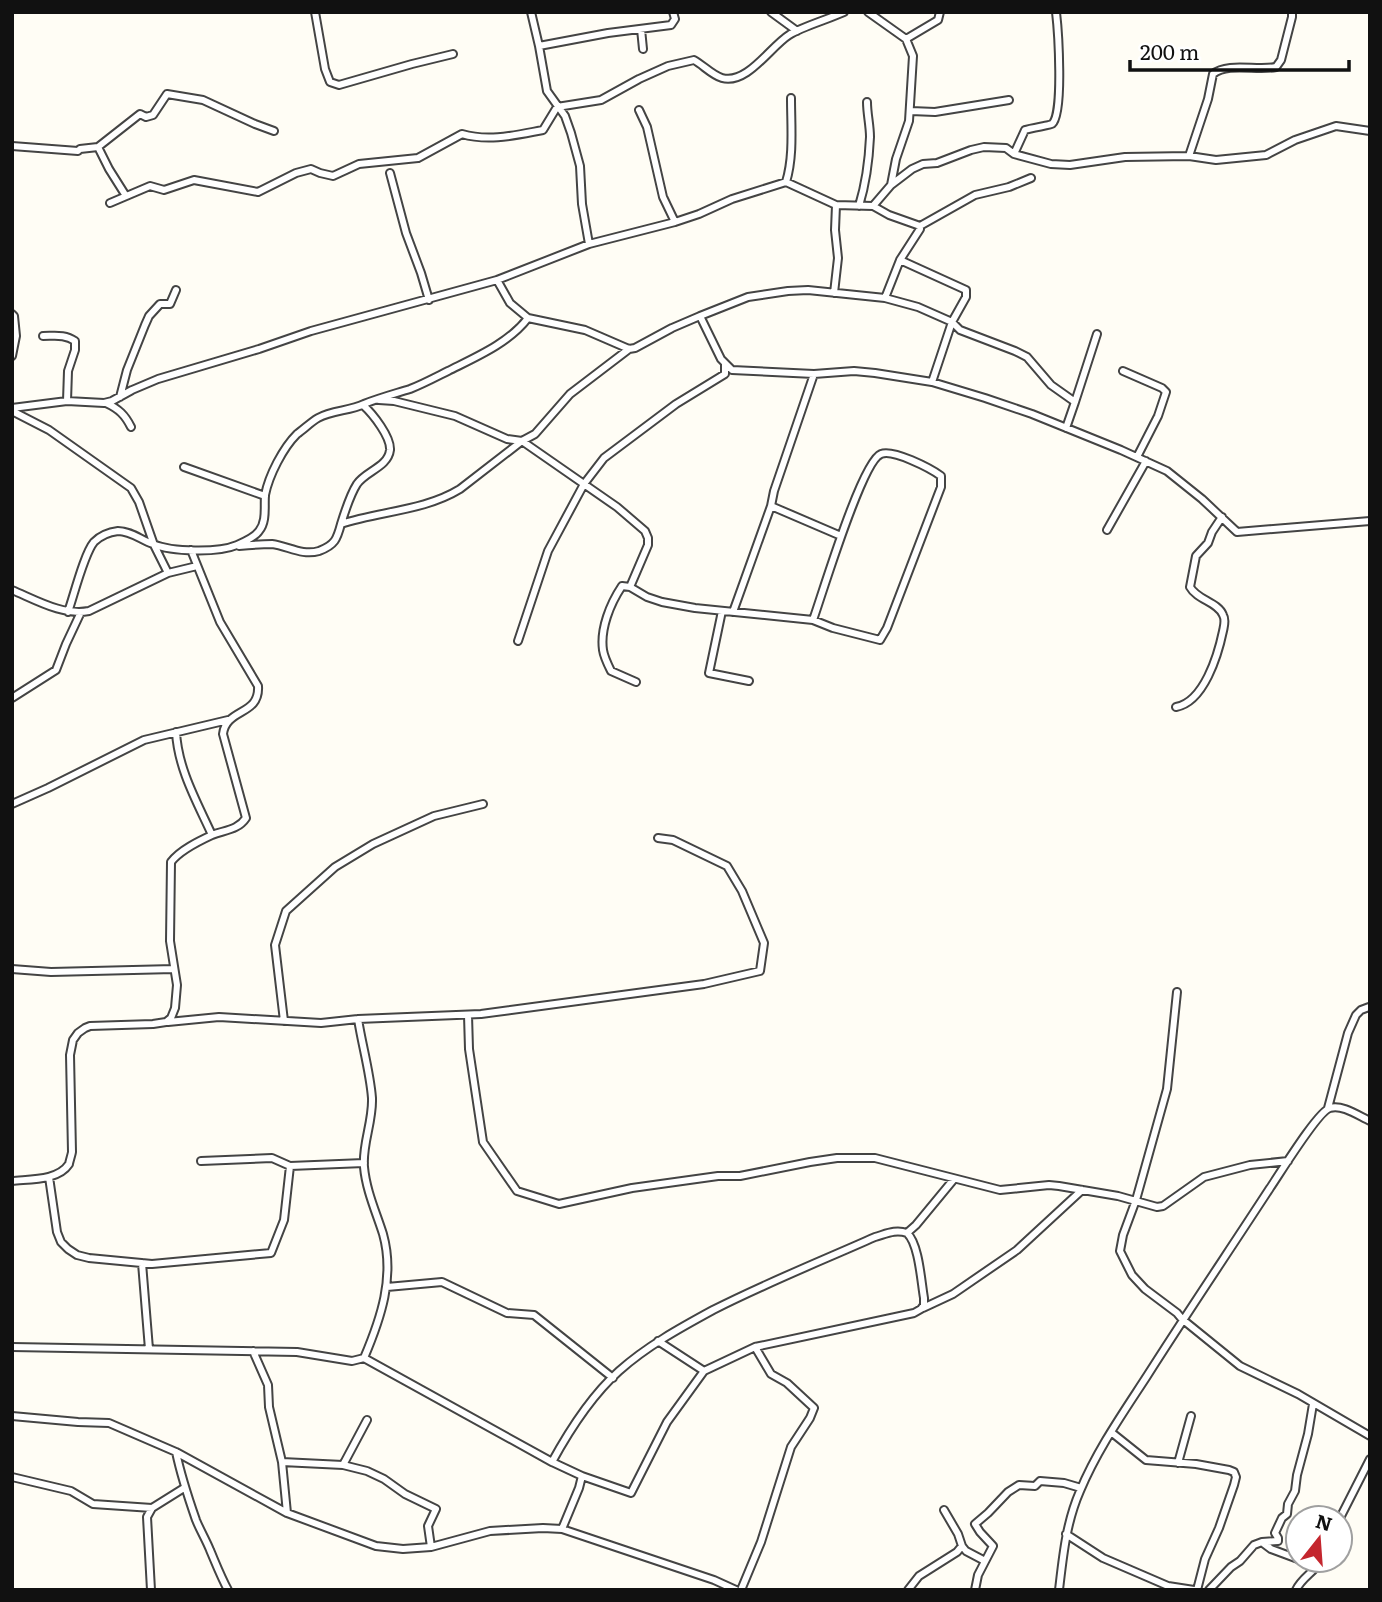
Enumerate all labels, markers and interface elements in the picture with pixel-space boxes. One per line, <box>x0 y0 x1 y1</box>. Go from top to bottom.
scale bar <box>1130 28 1349 72</box>
text: 200 m <box>1140 35 1200 66</box>
north arrow <box>1284 1504 1354 1574</box>
text: N <box>1313 1506 1336 1538</box>

